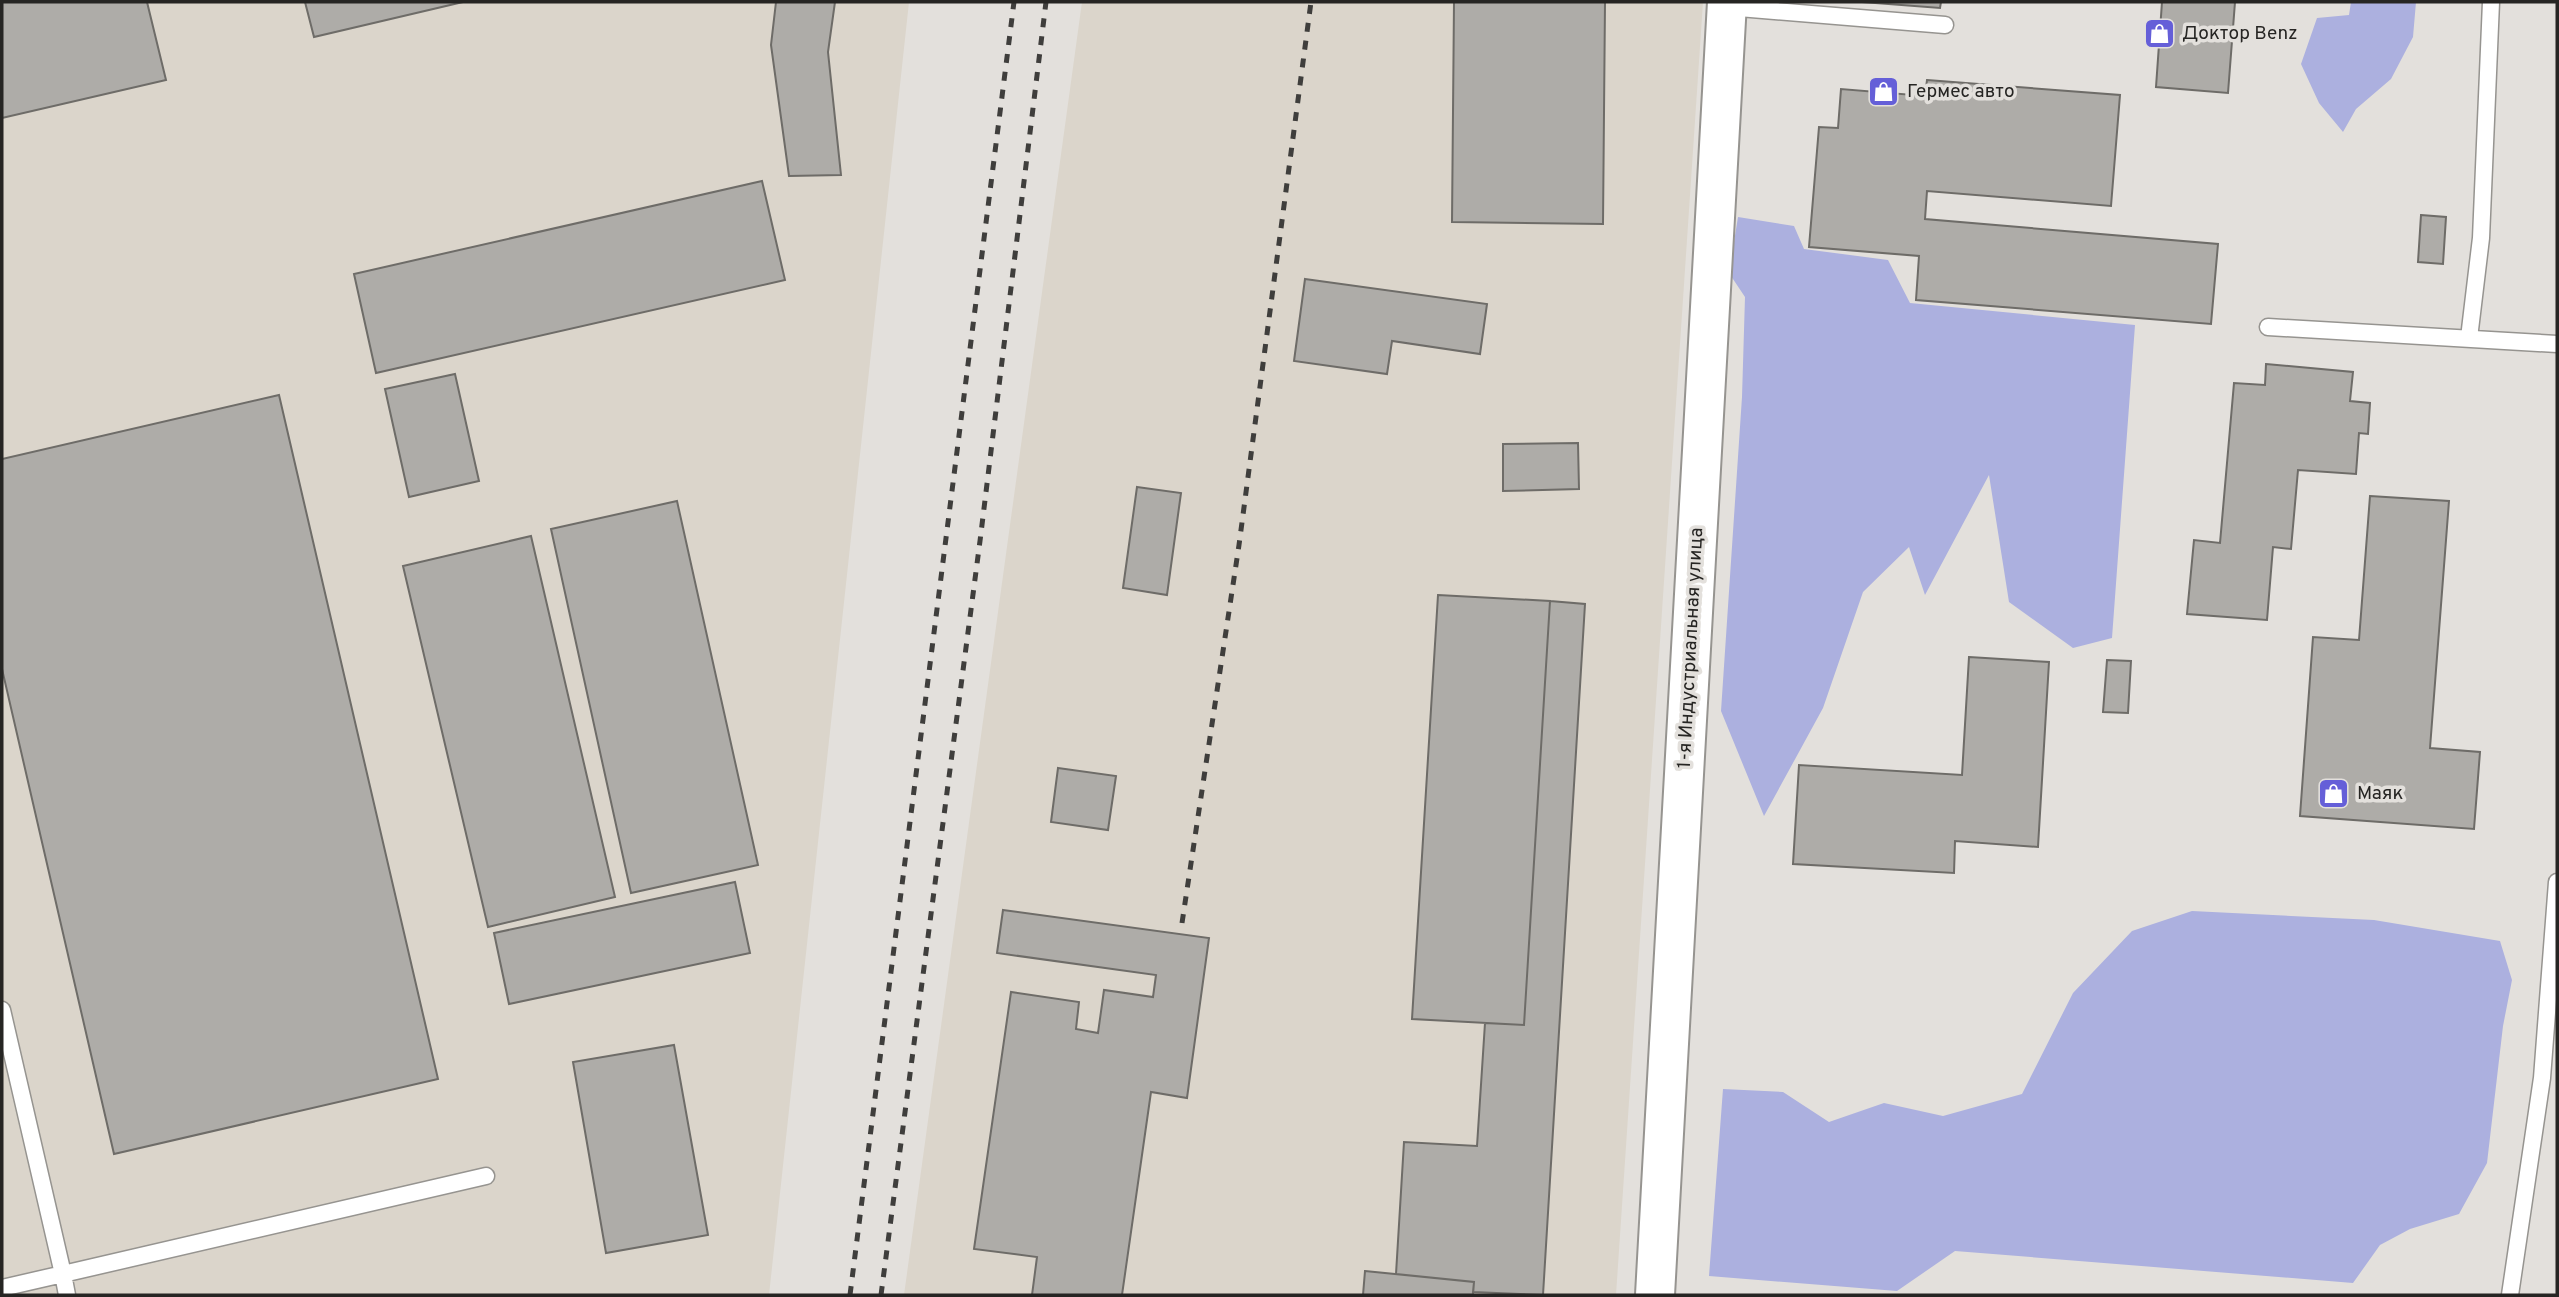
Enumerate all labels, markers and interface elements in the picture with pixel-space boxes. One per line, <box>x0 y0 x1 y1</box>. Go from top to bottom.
shop icon: Доктор Benz <box>2142 17 2176 51</box>
place label: Доктор Benz <box>2182 22 2298 46</box>
shop icon: Гермес авто <box>1867 75 1901 109</box>
place label: Гермес авто <box>1907 80 2015 104</box>
street label: 1-я Индустриальная улица <box>1673 527 1709 769</box>
shop icon: Маяк <box>2317 777 2351 811</box>
place label: Маяк <box>2357 782 2403 806</box>

